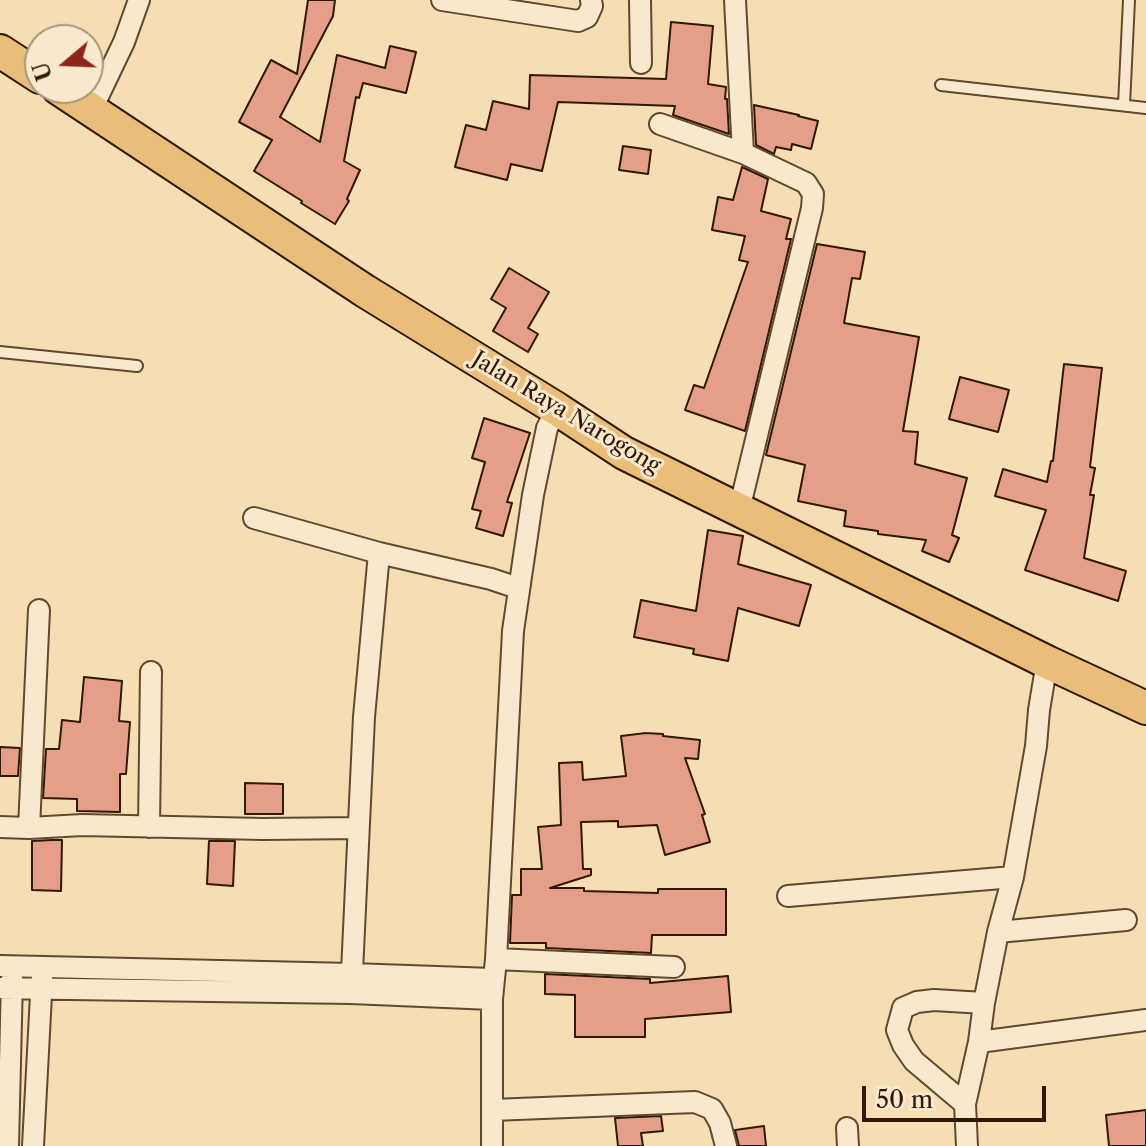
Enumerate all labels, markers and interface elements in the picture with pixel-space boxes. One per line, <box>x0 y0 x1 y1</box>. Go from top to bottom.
north arrow <box>24 24 104 104</box>
text: U <box>27 58 58 84</box>
street label: Jalan Raya Narogong <box>467 346 665 480</box>
scale bar <box>866 1070 1050 1120</box>
text: 50 m <box>876 1085 933 1114</box>

